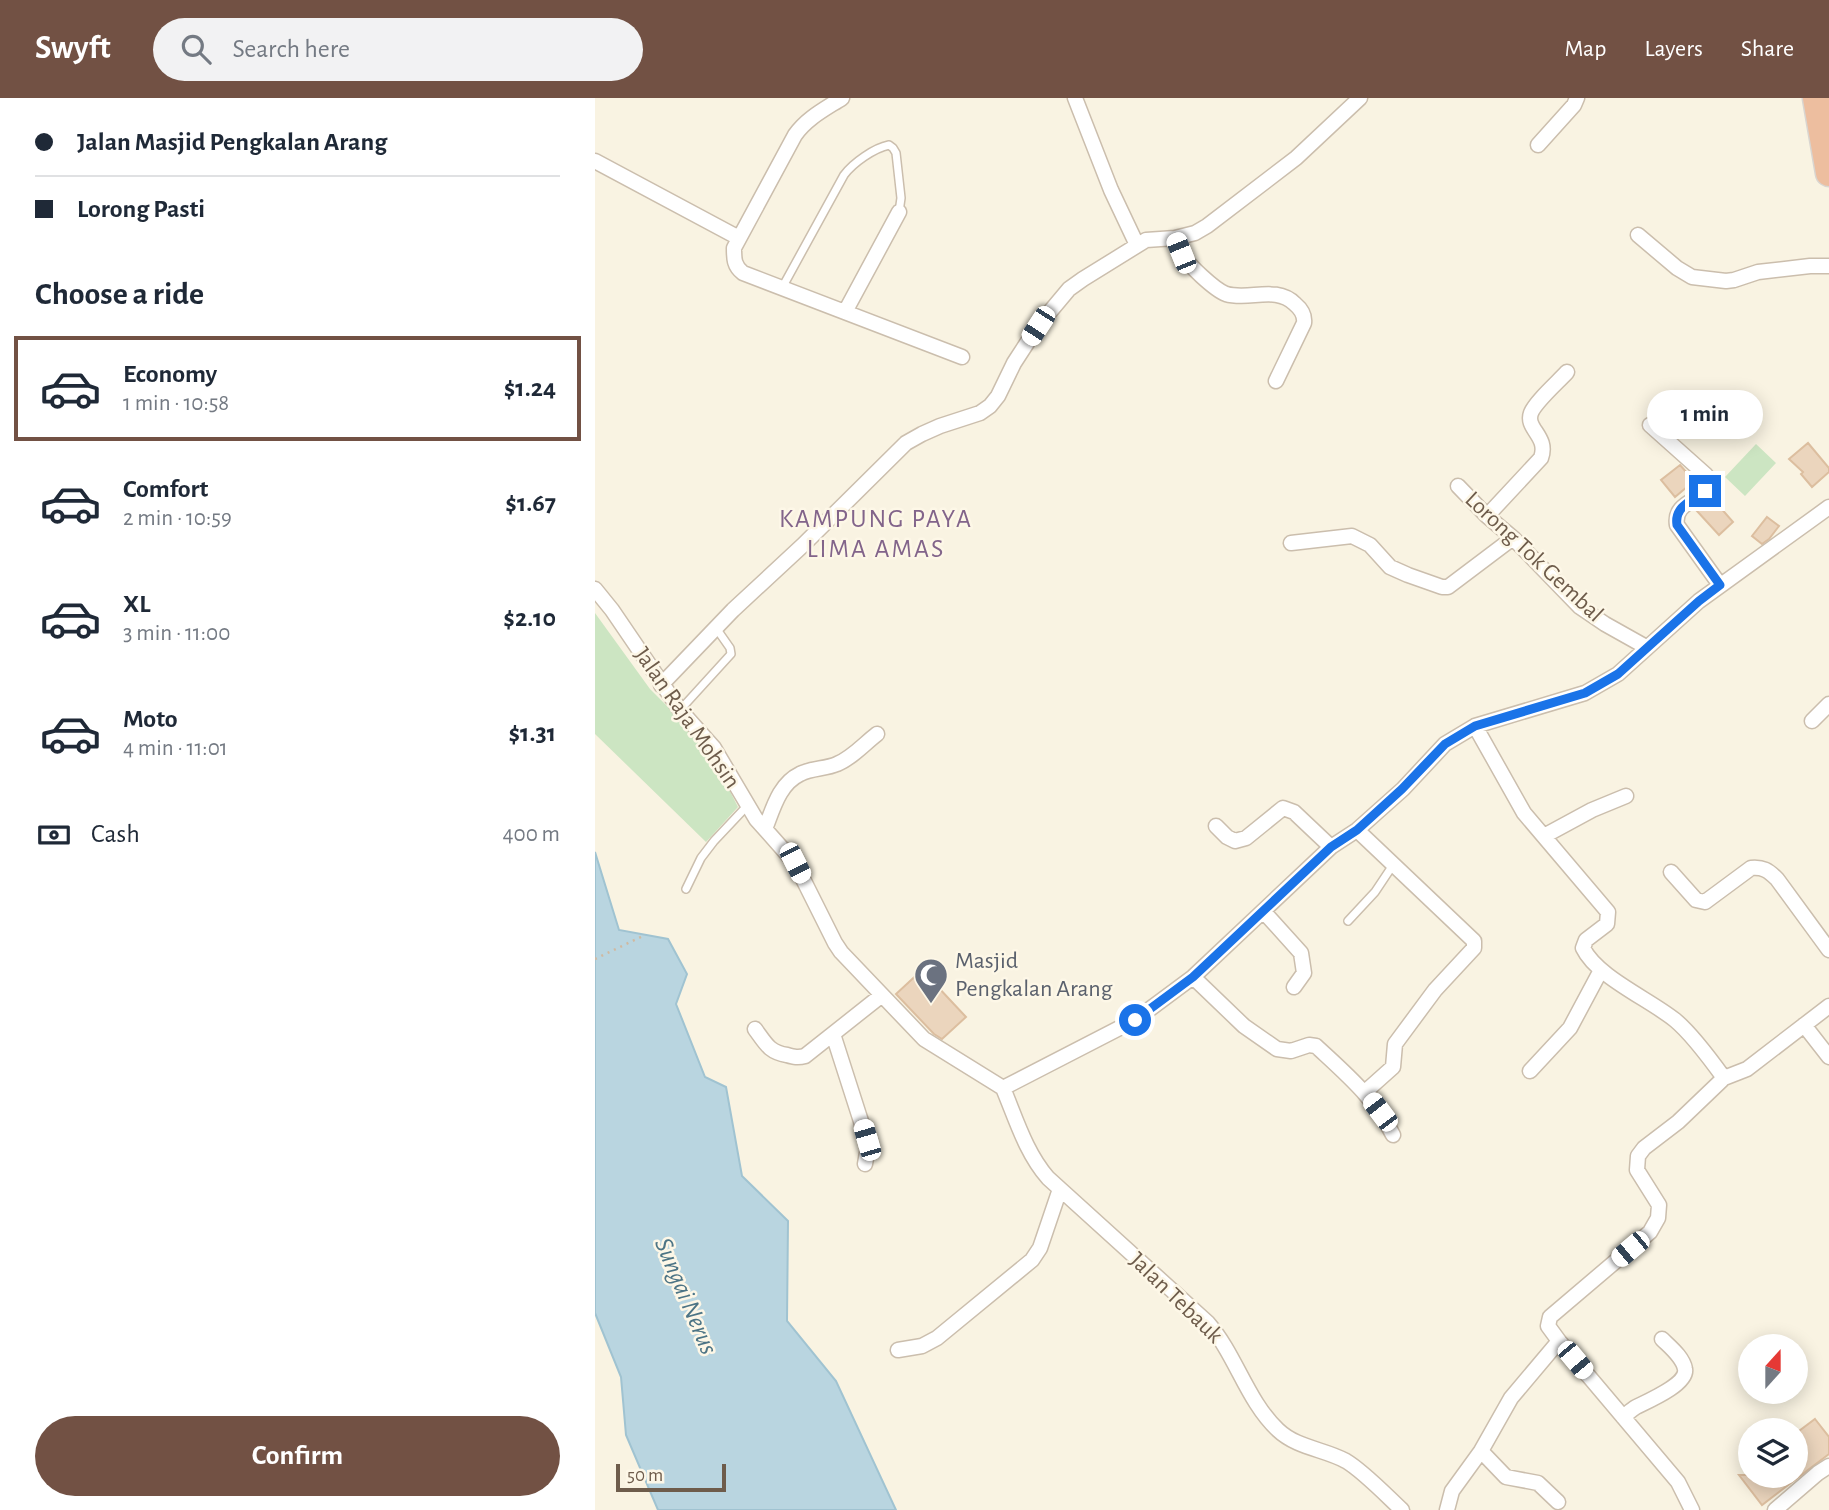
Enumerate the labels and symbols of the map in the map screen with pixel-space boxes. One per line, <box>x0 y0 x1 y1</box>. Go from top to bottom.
car <box>1164 230 1199 276</box>
car <box>1018 303 1059 349</box>
callout: 1 min <box>1647 390 1763 438</box>
route end <box>1689 475 1721 507</box>
street label: Lorong Tok Gembal <box>1460 487 1608 627</box>
district label: KAMPUNG PAYA LIMA AMAS <box>779 506 973 562</box>
street label: Jalan Raja Mohsin <box>629 643 745 793</box>
car <box>777 840 814 886</box>
place label: Masjid Pengkalan Arang <box>955 949 1113 1001</box>
mosque icon: Masjid Pengkalan Arang <box>912 956 950 1005</box>
route start <box>1119 1004 1151 1036</box>
car <box>1359 1089 1402 1135</box>
car <box>852 1117 883 1163</box>
car <box>1608 1227 1653 1271</box>
water label: Sungai Nerus <box>650 1234 722 1358</box>
street label: Jalan Tebauk <box>1125 1248 1227 1348</box>
north arrow <box>1738 1334 1808 1404</box>
car <box>1554 1337 1597 1383</box>
scale bar <box>616 1461 726 1493</box>

